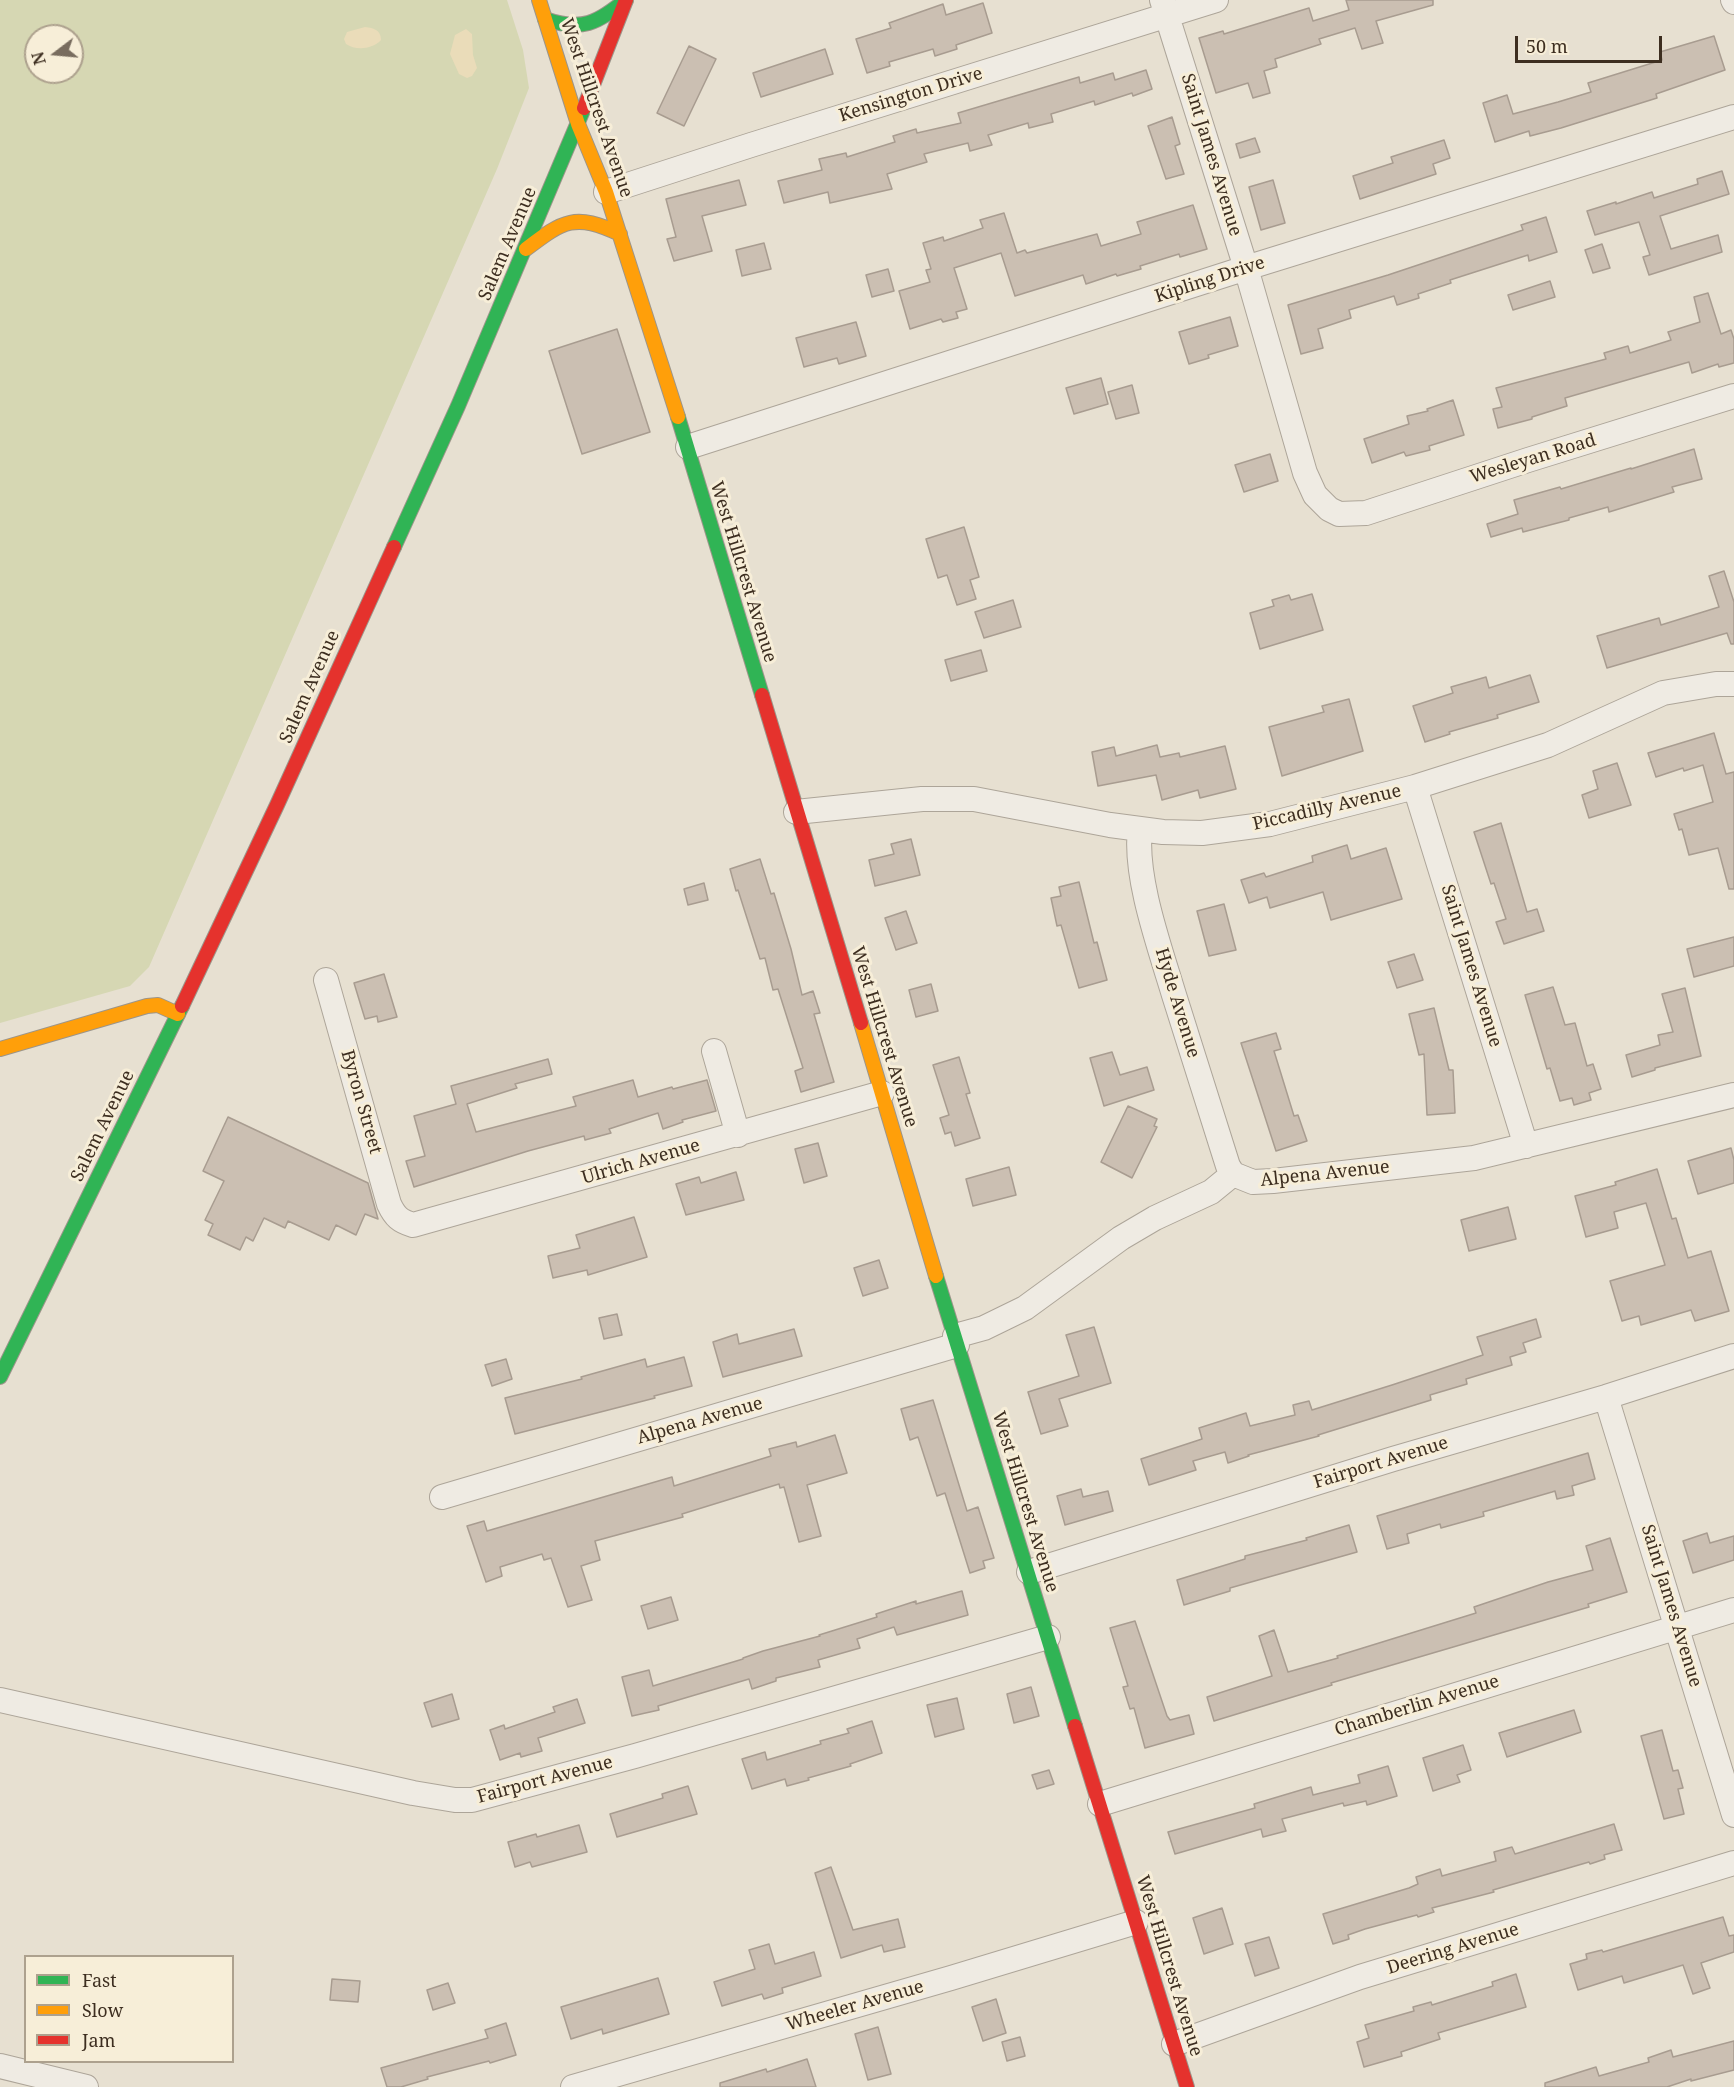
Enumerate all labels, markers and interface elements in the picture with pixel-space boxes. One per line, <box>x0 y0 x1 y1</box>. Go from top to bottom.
street label: West Hillcrest Avenue <box>555 16 637 200</box>
north arrow <box>24 24 84 84</box>
scale bar <box>1518 24 1665 62</box>
text: 50 m <box>1526 34 1568 58</box>
text: N <box>26 49 51 68</box>
street label: Kensington Drive <box>837 63 985 127</box>
street label: Saint James Avenue <box>1176 71 1246 239</box>
street label: Salem Avenue <box>474 184 542 304</box>
street label: Kipling Drive <box>1152 252 1268 308</box>
street label: Wesleyan Road <box>1467 430 1599 488</box>
street label: West Hillcrest Avenue <box>705 479 781 665</box>
street label: Salem Avenue <box>275 627 345 747</box>
street label: Piccadilly Avenue <box>1251 780 1403 836</box>
street label: Saint James Avenue <box>1436 882 1506 1050</box>
street label: West Hillcrest Avenue <box>846 944 922 1130</box>
street label: Hyde Avenue <box>1150 945 1204 1061</box>
street label: Byron Street <box>336 1048 386 1156</box>
street label: Salem Avenue <box>67 1067 139 1185</box>
street label: Ulrich Avenue <box>579 1135 703 1189</box>
street label: Alpena Avenue <box>1259 1156 1391 1192</box>
street label: Alpena Avenue <box>635 1393 765 1449</box>
street label: West Hillcrest Avenue <box>987 1409 1063 1595</box>
street label: Fairport Avenue <box>1311 1432 1451 1494</box>
street label: Saint James Avenue <box>1636 1522 1706 1690</box>
street label: Chamberlin Avenue <box>1332 1671 1502 1741</box>
street label: Fairport Avenue <box>475 1752 615 1808</box>
street label: West Hillcrest Avenue <box>1131 1873 1207 2059</box>
street label: Deering Avenue <box>1384 1919 1522 1979</box>
legend <box>24 1955 234 2063</box>
text: Fast <box>82 1968 117 1992</box>
street label: Wheeler Avenue <box>784 1976 926 2036</box>
text: Slow <box>82 1998 123 2022</box>
text: Jam <box>82 2028 116 2052</box>

